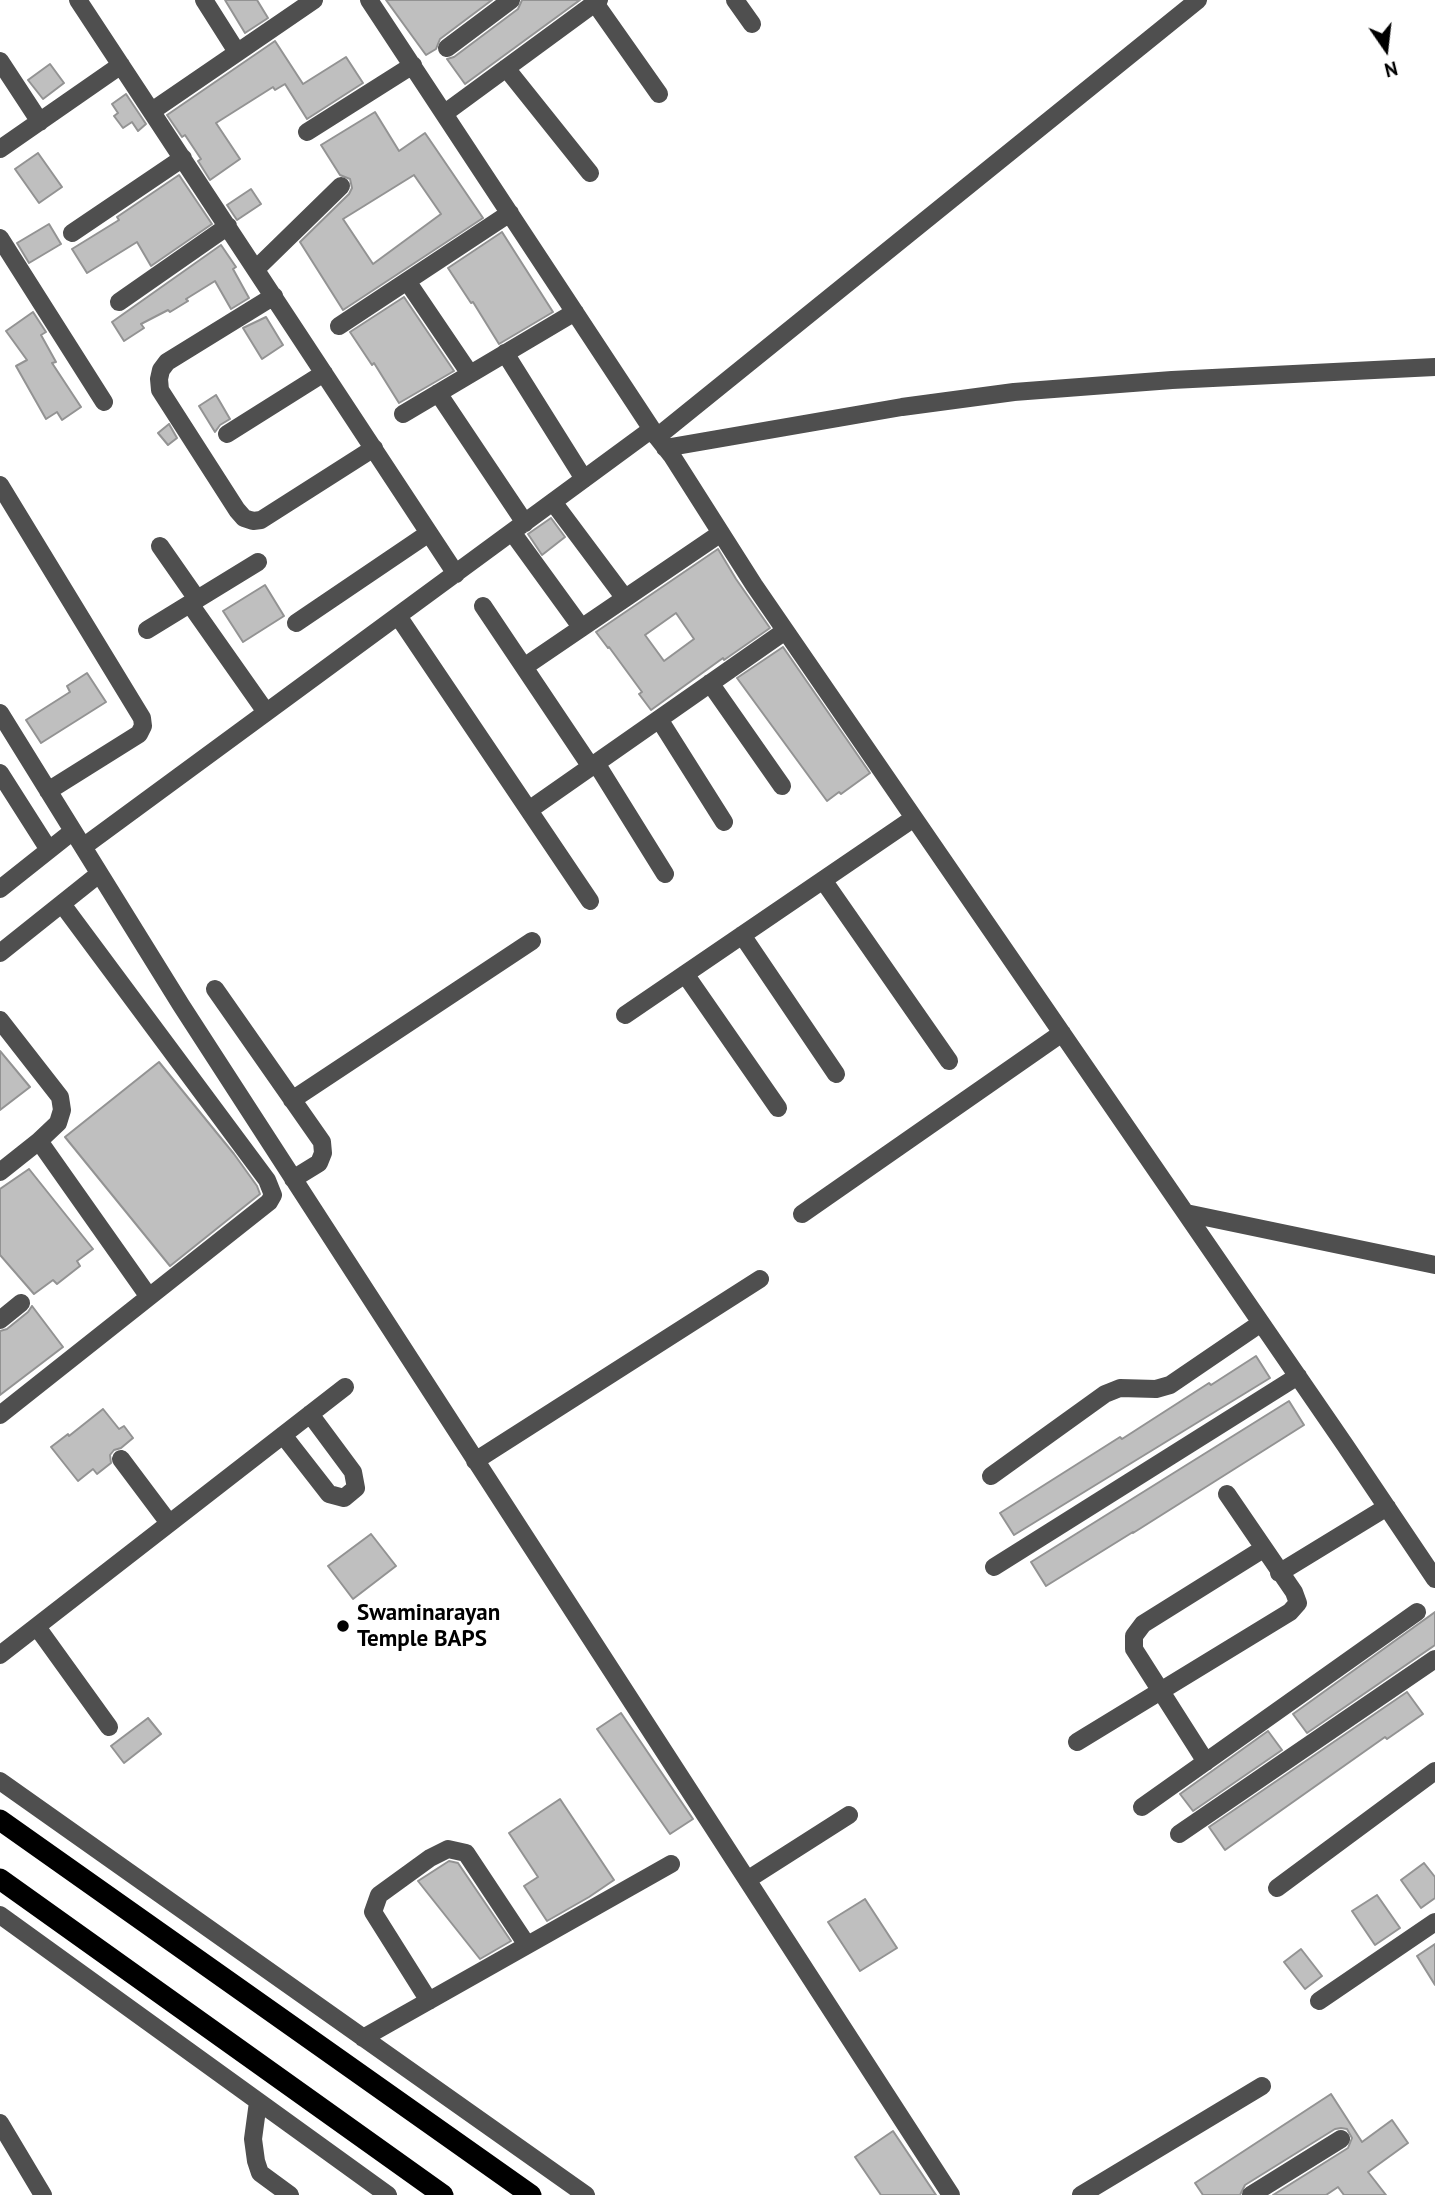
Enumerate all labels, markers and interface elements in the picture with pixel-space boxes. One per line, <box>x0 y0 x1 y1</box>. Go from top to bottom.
north arrow <box>1351 14 1421 84</box>
text: N <box>1382 56 1400 83</box>
place label: Swaminarayan Temple BAPS <box>357 1599 500 1653</box>
marker: Swaminarayan Temple BAPS <box>335 1618 351 1634</box>

